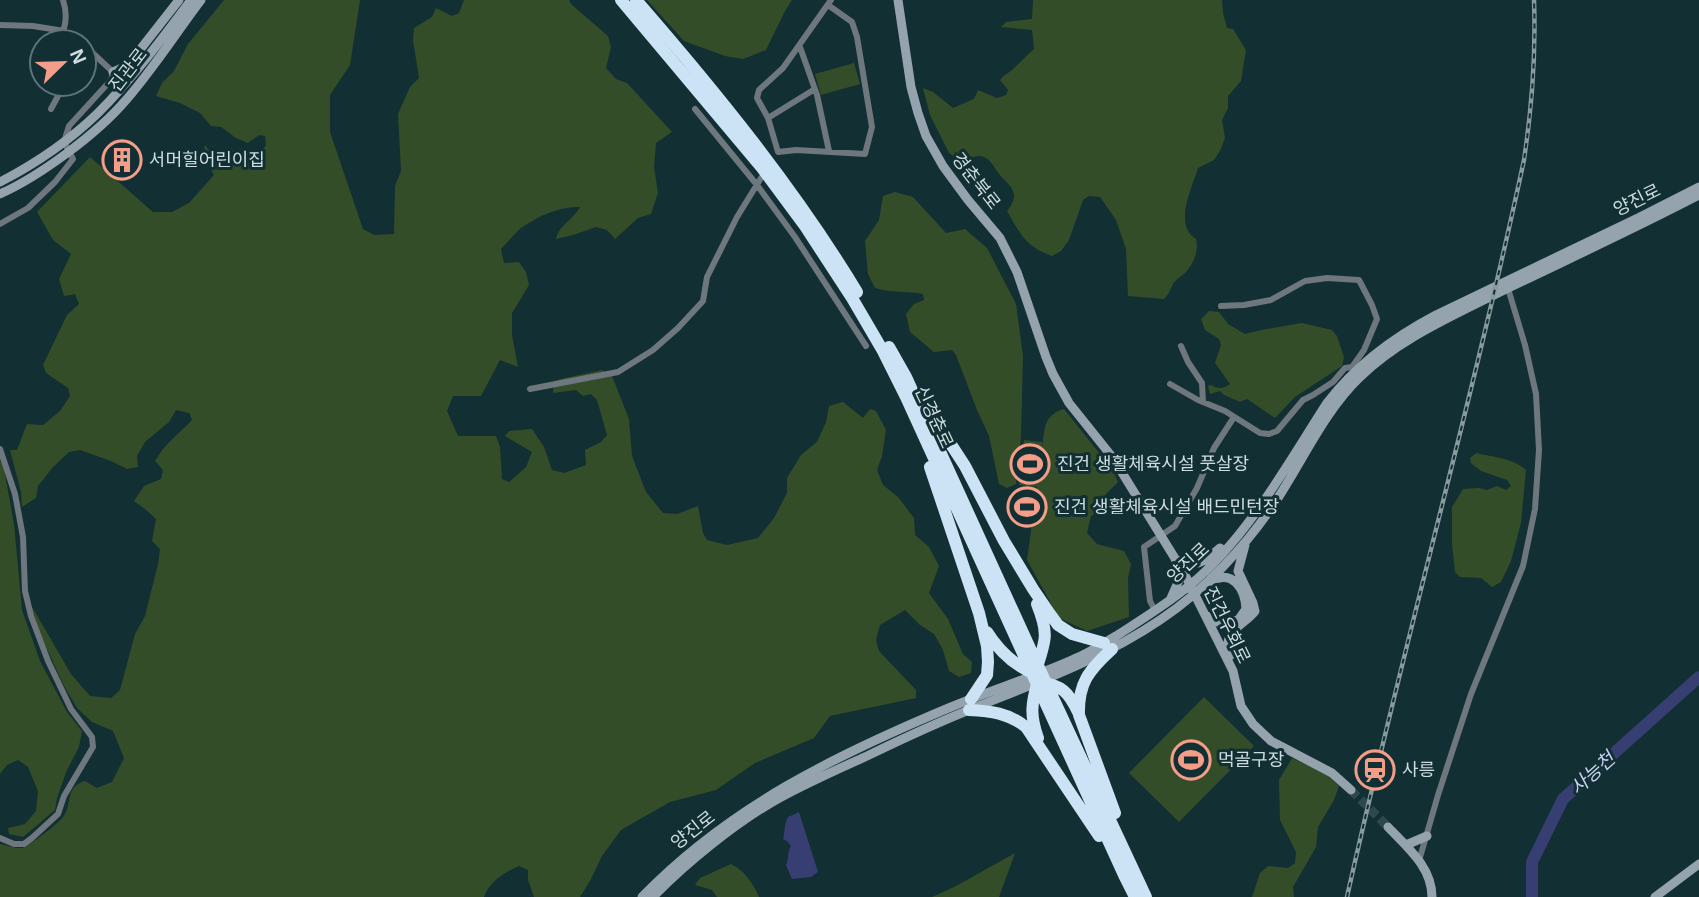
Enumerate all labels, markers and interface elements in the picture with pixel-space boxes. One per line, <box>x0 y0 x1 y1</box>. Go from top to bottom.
north arrow <box>28 28 98 98</box>
street label: 진관로 <box>105 44 151 96</box>
text: N <box>66 46 91 67</box>
building icon: 서머힐어린이집 <box>101 139 143 181</box>
street label: 경춘북로 <box>948 149 1004 213</box>
place label: 서머힐어린이집 <box>149 150 265 170</box>
street label: 양진로 <box>1610 180 1664 220</box>
street label: 신경춘로 <box>911 383 957 451</box>
sports icon: 진건 생활체육시설 풋살장 <box>1009 443 1051 485</box>
place label: 진건 생활체육시설 풋살장 <box>1057 454 1249 474</box>
sports icon: 진건 생활체육시설 배드민턴장 <box>1006 486 1048 528</box>
place label: 진건 생활체육시설 배드민턴장 <box>1054 497 1279 517</box>
street label: 양진로 <box>1163 539 1213 587</box>
street label: 진건우회로 <box>1200 583 1254 667</box>
sports icon: 먹골구장 <box>1170 739 1212 781</box>
water label: 사능천 <box>1566 747 1620 799</box>
station icon: 사릉 <box>1354 749 1396 791</box>
place label: 먹골구장 <box>1218 750 1284 770</box>
place label: 사릉 <box>1402 760 1435 780</box>
street label: 양진로 <box>667 807 719 853</box>

